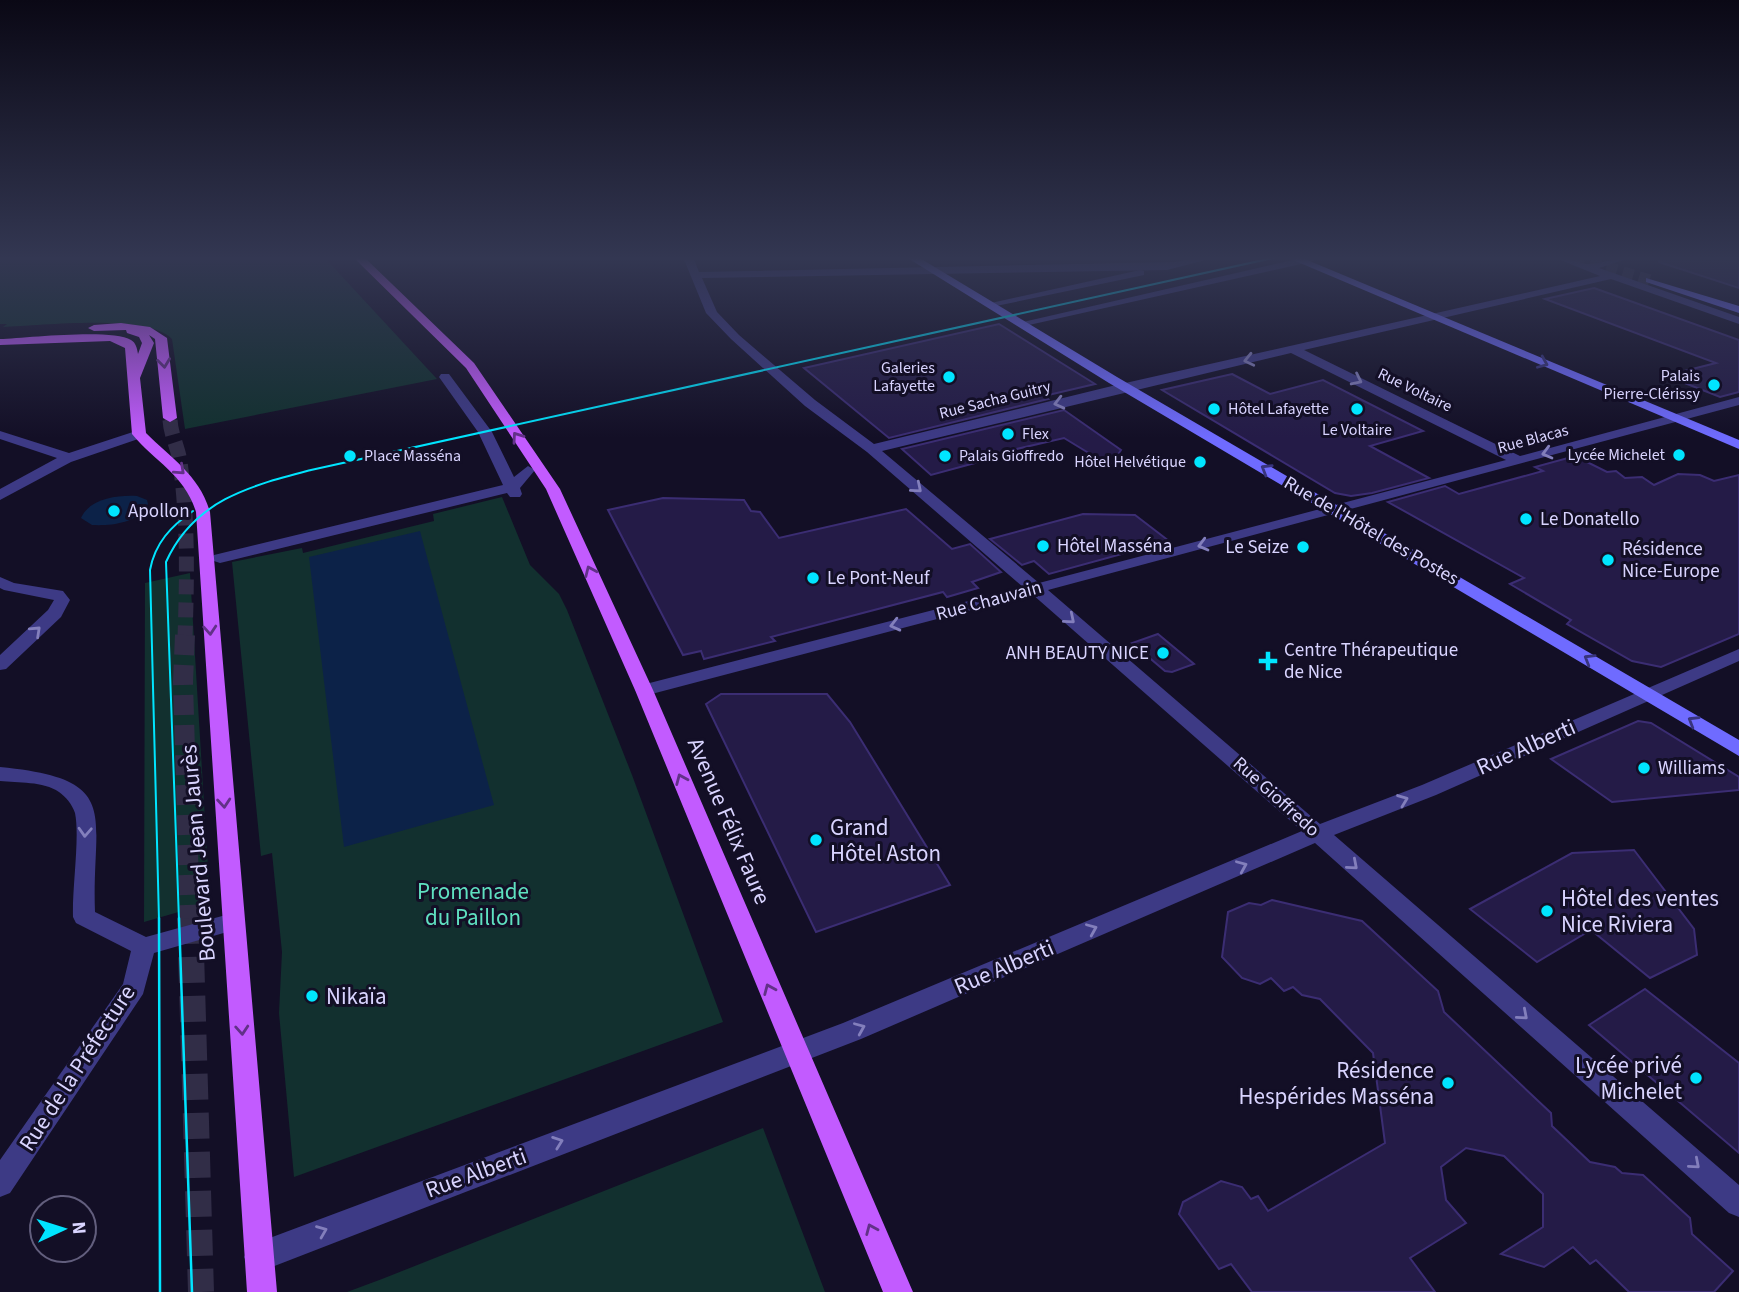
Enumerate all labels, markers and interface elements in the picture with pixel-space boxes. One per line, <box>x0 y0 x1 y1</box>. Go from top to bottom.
one-way arrow <box>1243 352 1255 366</box>
one-way arrow <box>1535 355 1548 369</box>
one-way arrow <box>157 357 172 369</box>
place label: Galeries Lafayette <box>873 357 935 397</box>
street label: Rue Voltaire <box>1374 363 1456 417</box>
place label: Palais Pierre-Clérissy <box>1604 365 1701 405</box>
marker: Galeries Lafayette <box>941 369 957 385</box>
one-way arrow <box>1350 371 1362 385</box>
street label: Rue Sacha Guitry <box>937 375 1054 424</box>
marker: Palais Pierre-Clérissy <box>1706 377 1722 393</box>
one-way arrow <box>1054 395 1066 409</box>
place label: Hôtel Lafayette <box>1228 398 1329 420</box>
marker: Hôtel Lafayette <box>1206 401 1222 417</box>
marker: Le Voltaire <box>1349 401 1365 417</box>
place label: Le Voltaire <box>1322 419 1392 441</box>
street label: Rue Blacas <box>1495 419 1571 459</box>
place label: Flex <box>1022 423 1049 445</box>
marker: Flex <box>1000 426 1016 442</box>
one-way arrow <box>513 432 525 445</box>
place label: Lycée Michelet <box>1568 444 1666 466</box>
place label: Place Masséna <box>364 445 461 467</box>
place label: Palais Gioffredo <box>959 445 1064 467</box>
one-way arrow <box>1541 445 1553 459</box>
marker: Lycée Michelet <box>1671 447 1687 463</box>
marker: Place Masséna <box>342 448 358 464</box>
marker: Palais Gioffredo <box>937 448 953 464</box>
place label: Hôtel Helvétique <box>1074 451 1186 473</box>
marker: Hôtel Helvétique <box>1192 454 1208 470</box>
one-way arrow <box>172 462 185 475</box>
one-way arrow <box>1260 464 1273 477</box>
street label: Rue de l'Hôtel des Postes <box>1279 470 1463 592</box>
one-way arrow <box>909 480 922 492</box>
place label: Apollon <box>128 498 190 525</box>
marker: Apollon <box>106 503 122 519</box>
place label: Le Donatello <box>1540 506 1640 533</box>
marker: Le Donatello <box>1518 511 1534 527</box>
place label: Hôtel Masséna <box>1057 533 1172 560</box>
place label: Le Seize <box>1225 534 1289 561</box>
place label: Résidence Nice-Europe <box>1622 536 1720 585</box>
one-way arrow <box>1197 537 1209 551</box>
marker: Hôtel Masséna <box>1035 538 1051 554</box>
marker: Le Seize <box>1295 539 1311 555</box>
marker: Résidence Nice-Europe <box>1600 552 1616 568</box>
place label: Le Pont-Neuf <box>827 565 931 592</box>
one-way arrow <box>584 566 598 578</box>
marker: Le Pont-Neuf <box>805 570 821 586</box>
street label: Rue Chauvain <box>933 574 1045 628</box>
one-way arrow <box>1062 611 1074 624</box>
one-way arrow <box>890 617 902 631</box>
one-way arrow <box>202 625 217 636</box>
one-way arrow <box>28 626 41 639</box>
place label: Centre Thérapeutique de Nice <box>1284 637 1458 686</box>
place label: ANH BEAUTY NICE <box>1006 640 1149 667</box>
marker: ANH BEAUTY NICE <box>1155 645 1171 661</box>
marker: Centre Thérapeutique de Nice <box>1258 651 1278 671</box>
one-way arrow <box>1583 654 1596 667</box>
street label: Rue Alberti <box>1471 710 1581 784</box>
one-way arrow <box>1688 717 1701 730</box>
street label: Avenue Félix Faure <box>679 733 779 909</box>
street label: Boulevard Jean Jaurès <box>172 743 224 963</box>
street label: Rue Gioffredo <box>1227 751 1325 843</box>
place label: Williams <box>1658 755 1725 782</box>
marker: Williams <box>1636 760 1652 776</box>
one-way arrow <box>675 774 689 786</box>
one-way arrow <box>1397 794 1409 808</box>
one-way arrow <box>216 798 231 809</box>
place label: Grand Hôtel Aston <box>830 811 941 870</box>
one-way arrow <box>77 827 92 838</box>
marker: Grand Hôtel Aston <box>808 832 824 848</box>
one-way arrow <box>1344 857 1357 869</box>
one-way arrow <box>1234 860 1247 874</box>
park label: Promenade du Paillon <box>417 875 529 934</box>
place label: Hôtel des ventes Nice Riviera <box>1561 882 1719 941</box>
marker: Hôtel des ventes Nice Riviera <box>1539 903 1555 919</box>
one-way arrow <box>1085 924 1097 938</box>
street label: Rue Alberti <box>949 931 1059 1003</box>
street label: Rue de la Préfecture <box>11 978 143 1158</box>
place label: Nikaïa <box>326 980 387 1013</box>
one-way arrow <box>764 984 778 996</box>
marker: Nikaïa <box>304 988 320 1004</box>
one-way arrow <box>1515 1007 1528 1019</box>
one-way arrow <box>853 1022 865 1036</box>
one-way arrow <box>234 1025 249 1036</box>
place label: Lycée privé Michelet <box>1575 1049 1682 1108</box>
place label: Résidence Hespérides Masséna <box>1239 1054 1434 1113</box>
marker: Lycée privé Michelet <box>1688 1070 1704 1086</box>
marker: Résidence Hespérides Masséna <box>1440 1075 1456 1091</box>
one-way arrow <box>552 1136 564 1150</box>
street label: Rue Alberti <box>421 1139 531 1207</box>
one-way arrow <box>1687 1156 1700 1168</box>
north arrow <box>28 1194 98 1264</box>
text: N <box>65 1221 92 1235</box>
one-way arrow <box>866 1224 880 1236</box>
one-way arrow <box>316 1226 328 1240</box>

